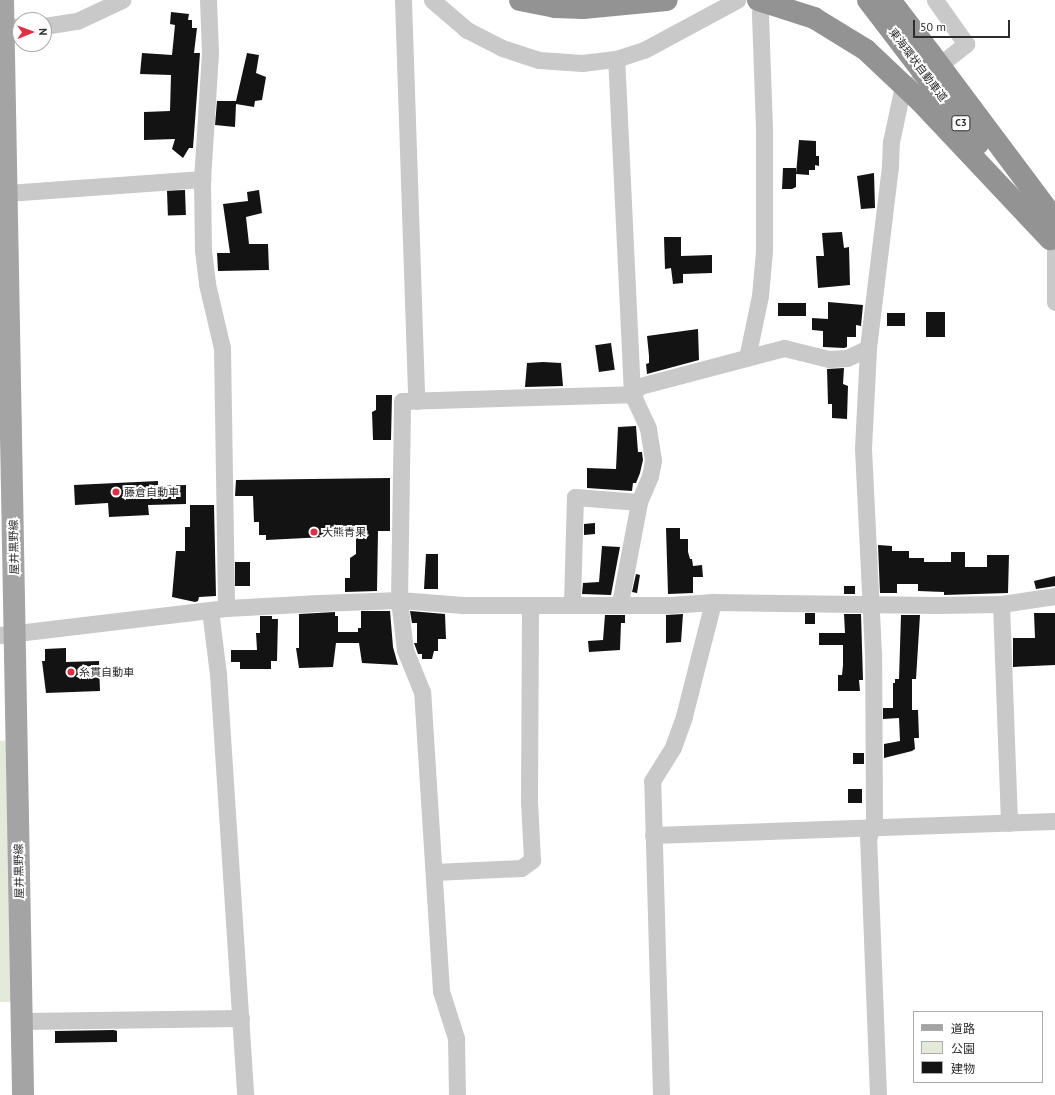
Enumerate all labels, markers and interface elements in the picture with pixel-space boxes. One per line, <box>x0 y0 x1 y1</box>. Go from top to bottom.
north arrow <box>12 12 52 52</box>
scale bar <box>915 12 1012 38</box>
text: 50 m <box>920 19 946 34</box>
street label: 東海環状自動車道 <box>886 26 950 104</box>
text: N <box>36 28 50 36</box>
road number: C3 <box>951 115 971 131</box>
place label: 藤倉自動車 <box>124 485 179 499</box>
marker: 藤倉自動車 <box>111 487 121 497</box>
street label: 屋井黒野線 <box>7 519 21 575</box>
place label: 大熊青果 <box>322 525 366 539</box>
marker: 大熊青果 <box>309 527 319 537</box>
place label: 糸貫自動車 <box>79 665 134 679</box>
marker: 糸貫自動車 <box>66 667 76 677</box>
street label: 屋井黒野線 <box>12 843 26 899</box>
legend <box>913 1011 1043 1083</box>
text: 道路 <box>951 1021 975 1036</box>
text: 公園 <box>951 1041 975 1056</box>
text: 建物 <box>951 1061 975 1076</box>

